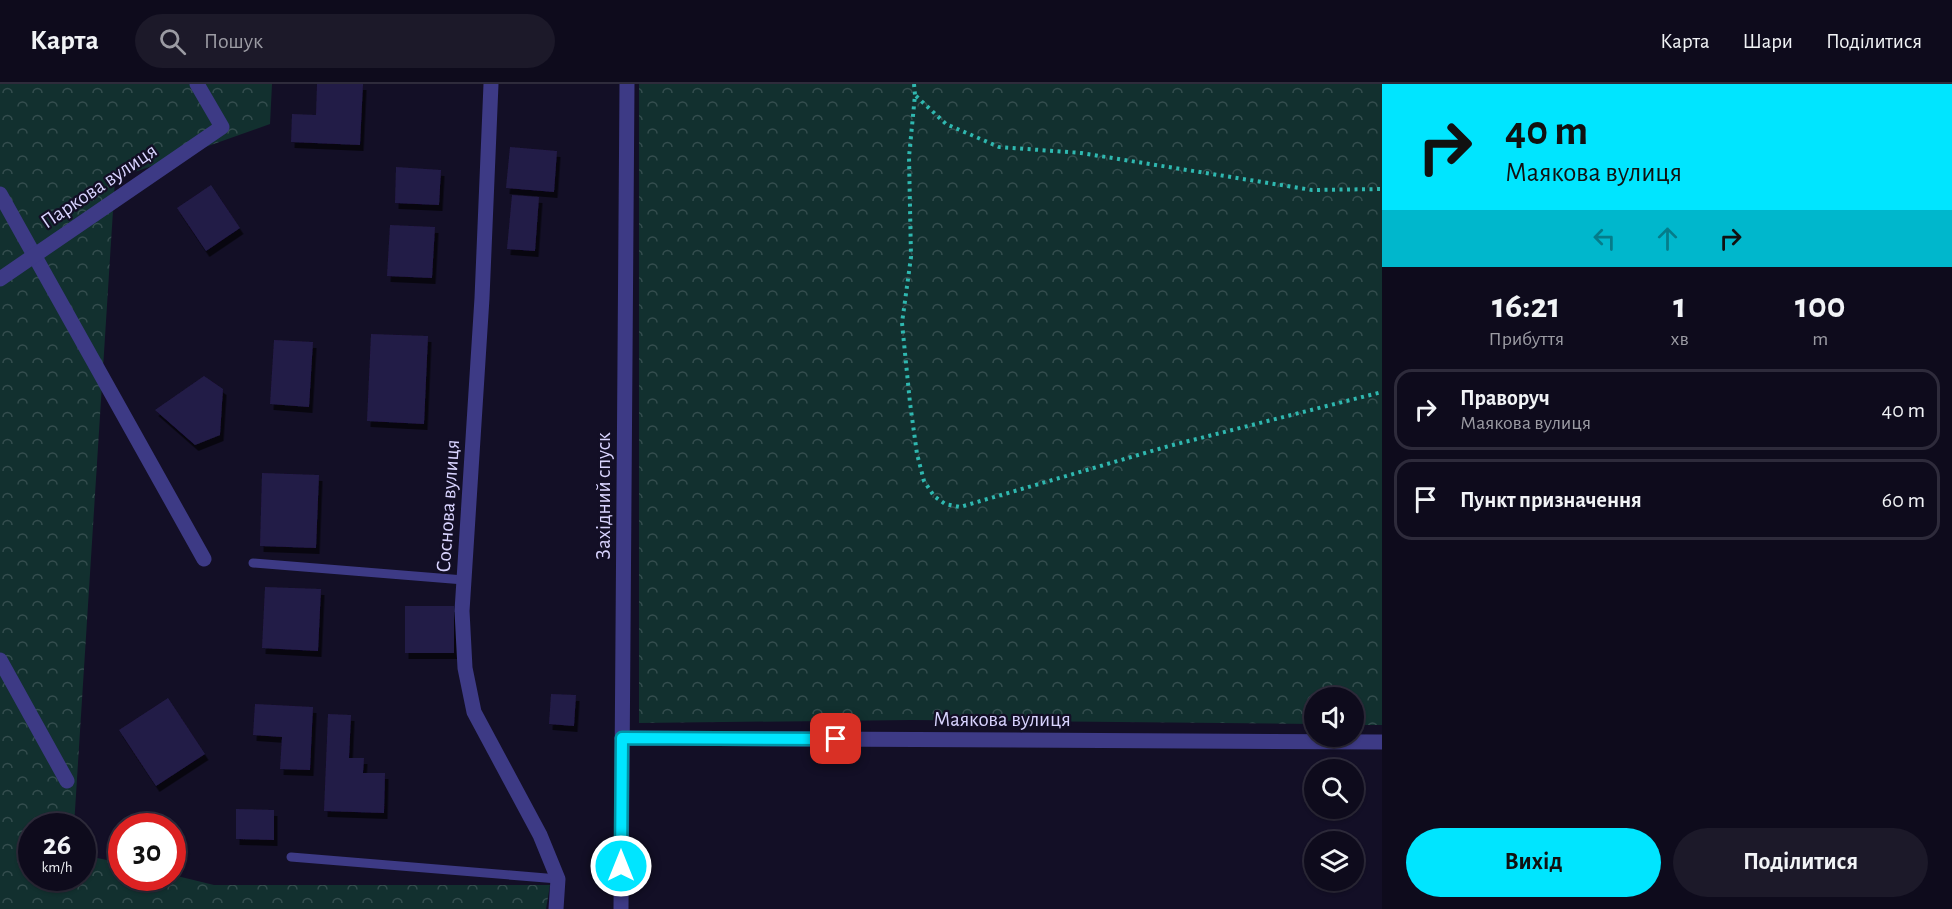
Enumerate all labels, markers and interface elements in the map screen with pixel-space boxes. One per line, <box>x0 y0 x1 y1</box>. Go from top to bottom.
search box <box>135 14 555 68</box>
icon: search <box>156 25 189 58</box>
text: Карта <box>30 27 99 55</box>
text: Пошук <box>204 30 263 52</box>
text: Карта <box>1660 31 1710 52</box>
text: Шари <box>1743 31 1793 52</box>
text: Поділитися <box>1826 31 1922 52</box>
icon: right <box>1406 108 1484 186</box>
text: 40 m <box>1505 110 1588 152</box>
street label: Паркова вулиця <box>37 139 161 233</box>
text: Маякова вулиця <box>1505 159 1682 186</box>
icon: left <box>1588 222 1621 255</box>
icon: ahead <box>1651 222 1684 255</box>
icon: right <box>1714 222 1747 255</box>
text: 16:21 <box>1492 288 1561 324</box>
text: 1 <box>1673 288 1686 324</box>
text: 100 <box>1795 288 1846 324</box>
text: Прибуття <box>1488 329 1564 349</box>
text: хв <box>1671 329 1689 349</box>
text: m <box>1812 329 1828 349</box>
text: Праворуч <box>1460 387 1550 409</box>
icon: right <box>1409 393 1442 426</box>
text: 40 m <box>1882 399 1925 421</box>
text: Маякова вулиця <box>1460 413 1591 433</box>
street label: Західний спуск <box>593 432 614 560</box>
street label: Соснова вулиця <box>433 439 463 573</box>
icon: arrive <box>1409 483 1442 516</box>
text: Пункт призначення <box>1460 489 1642 511</box>
text: 60 m <box>1882 489 1925 511</box>
map controls <box>1304 687 1364 891</box>
button: sound <box>1304 687 1364 747</box>
street label: Маякова вулиця <box>933 709 1071 730</box>
pin <box>810 713 861 764</box>
icon: arrive <box>819 722 852 755</box>
button: search <box>1304 759 1364 819</box>
speed limit sign: 30 <box>108 813 186 891</box>
button: Вихід <box>1406 828 1661 897</box>
button: Поділитися <box>1673 828 1928 897</box>
text: 26 <box>43 830 71 860</box>
button: layers <box>1304 831 1364 891</box>
position arrow <box>589 834 653 898</box>
text: km/h <box>42 860 72 875</box>

